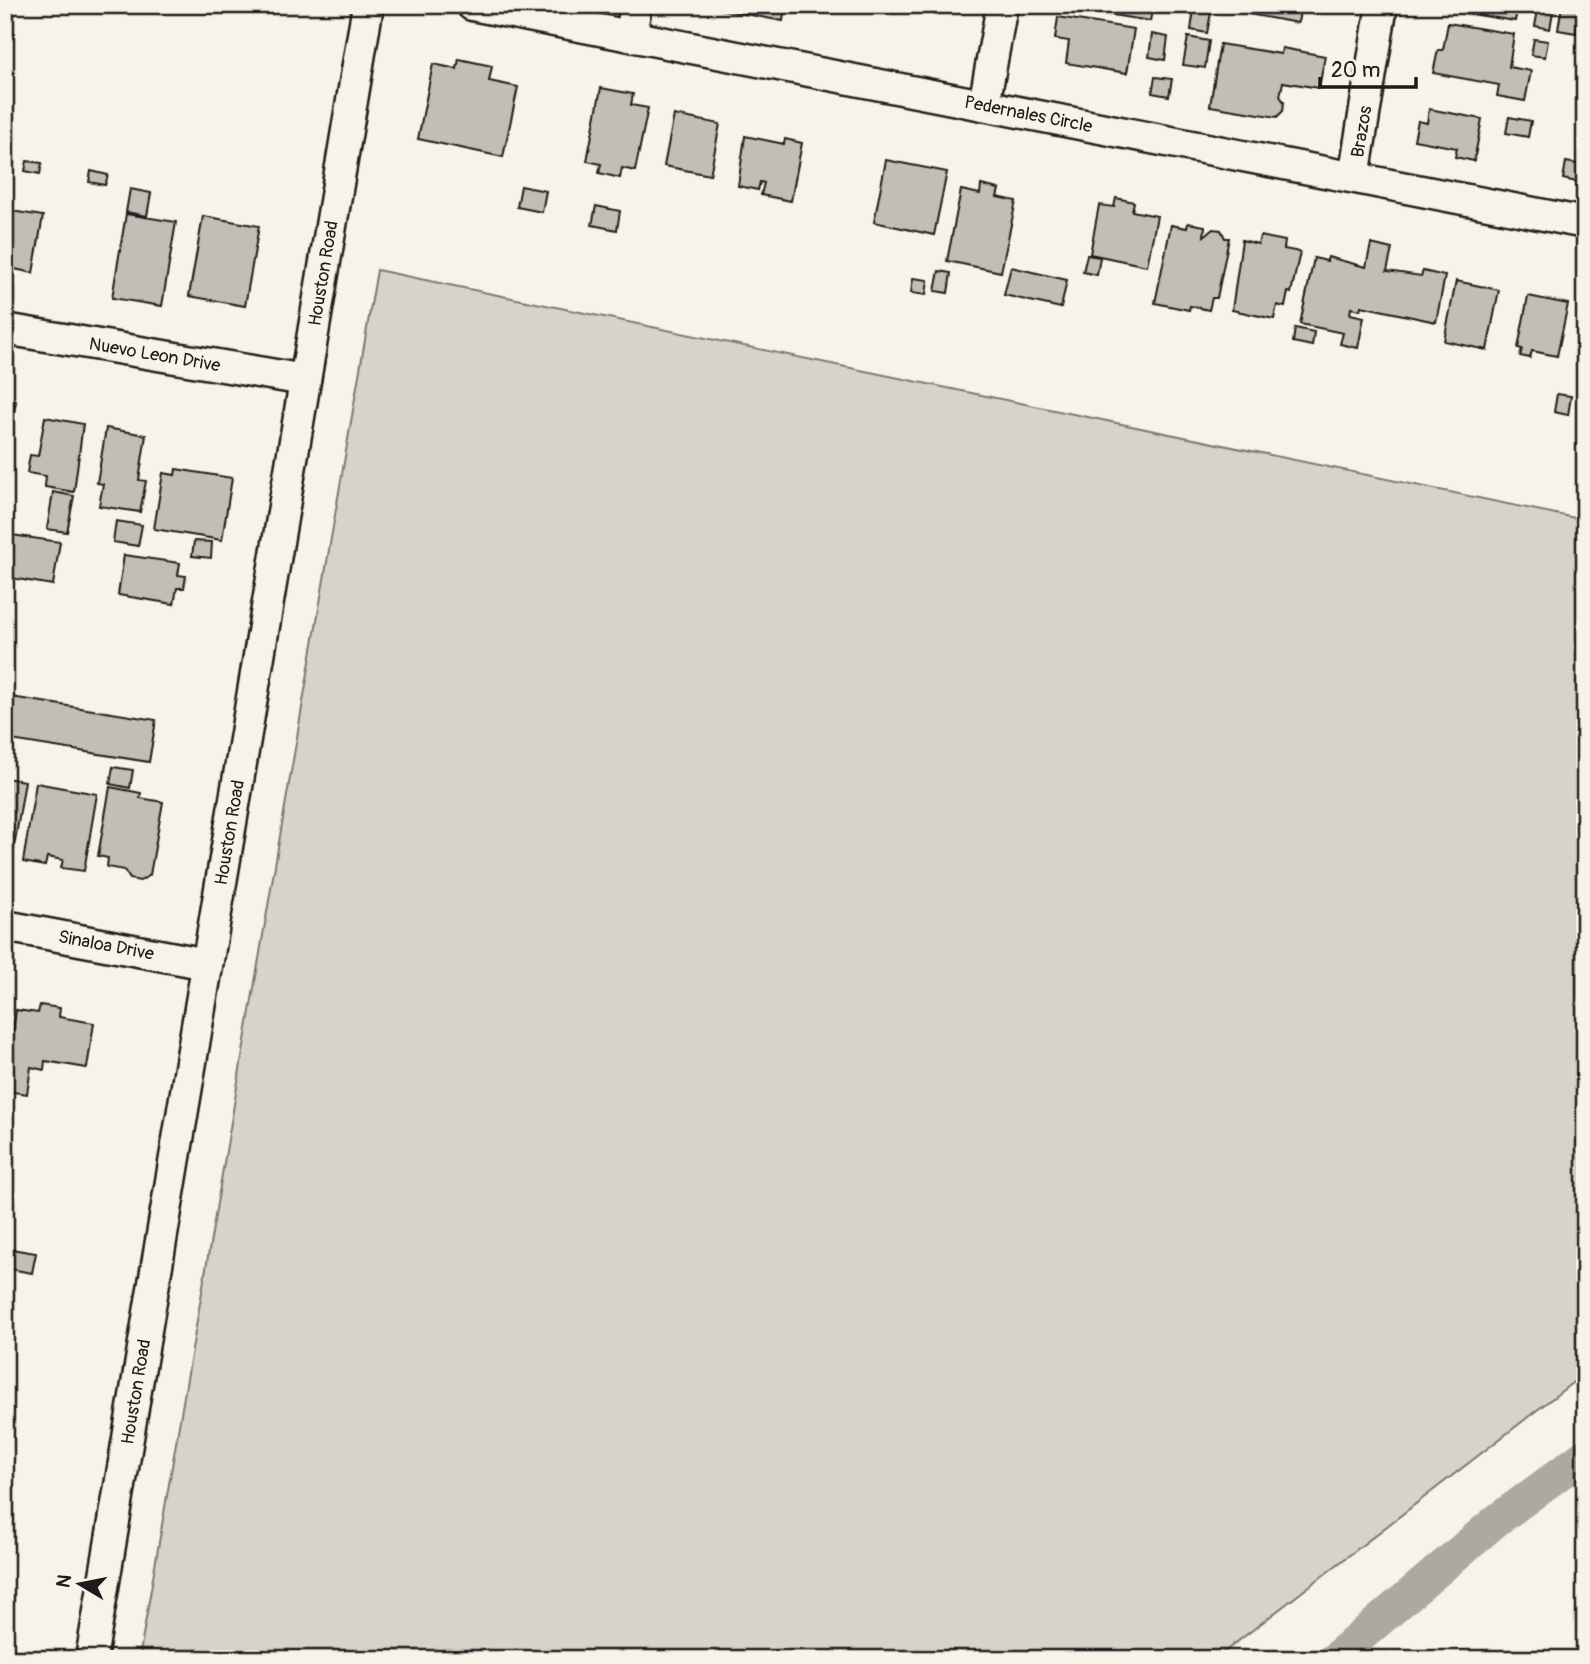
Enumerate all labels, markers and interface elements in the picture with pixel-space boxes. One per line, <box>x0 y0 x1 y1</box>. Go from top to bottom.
scale bar <box>1320 46 1417 90</box>
text: 20 m <box>1331 57 1380 84</box>
street label: Pedernales Circle <box>962 90 1095 138</box>
street label: Brazos <box>1346 104 1377 159</box>
street label: Houston Road <box>303 219 343 328</box>
street label: Nuevo Leon Drive <box>87 332 222 377</box>
street label: Houston Road <box>209 778 250 887</box>
street label: Sinaloa Drive <box>57 925 156 965</box>
street label: Houston Road <box>116 1337 156 1446</box>
north arrow <box>46 1548 116 1618</box>
text: N <box>51 1573 77 1590</box>

